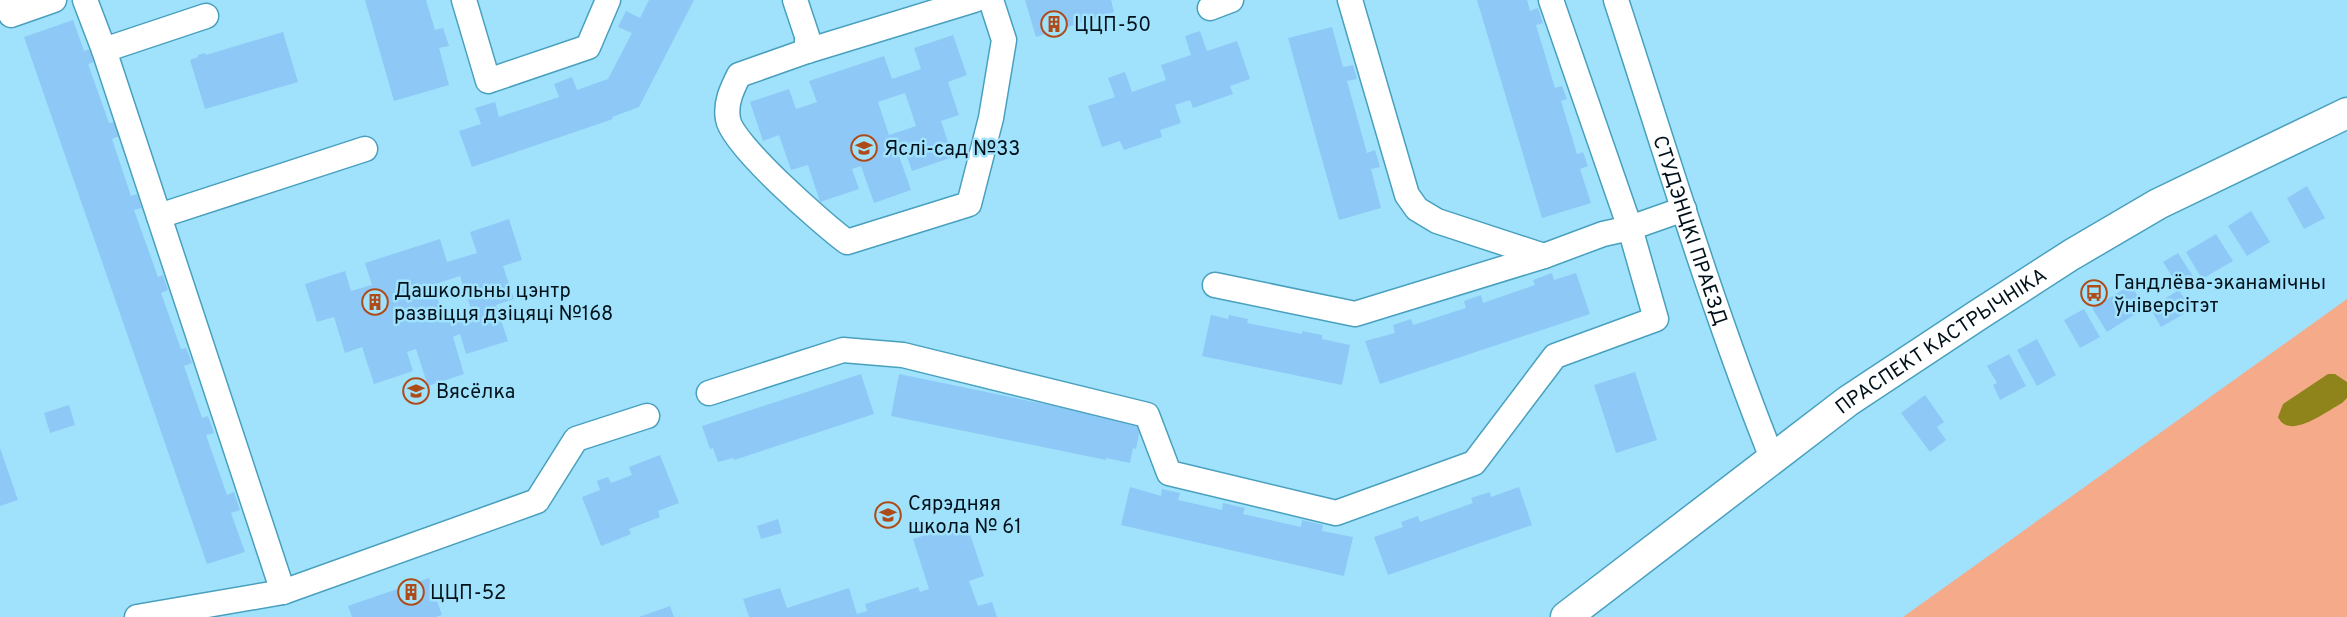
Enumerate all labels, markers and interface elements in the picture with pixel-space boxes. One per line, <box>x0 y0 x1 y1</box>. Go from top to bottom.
building icon: ЦЦП-50 <box>1039 9 1069 39</box>
place label: ЦЦП-50 <box>1074 13 1151 39</box>
school or university icon: Яслі-сад №33 <box>849 133 879 163</box>
street label: СТУДЭНЦКІ ПРАЕЗД <box>1645 133 1732 329</box>
place label: Яслі-сад №33 <box>884 137 1020 163</box>
street label: ПРАСПЕКТ КАСТРЫЧНІКА <box>1831 263 2052 421</box>
place label: Гандлёва-эканамічны ўніверсітэт <box>2114 271 2326 320</box>
bus stop icon: Гандлёва-эканамічны ўніверсітэт <box>2079 278 2109 308</box>
place label: Дашкольны цэнтр развіцця дзіцяці №168 <box>394 279 613 328</box>
building icon: Дашкольны цэнтр развіцця дзіцяці №168 <box>360 287 390 317</box>
school or university icon: Вясёлка <box>401 376 431 406</box>
place label: Вясёлка <box>436 380 515 406</box>
place label: Сярэдняя школа № 61 <box>908 492 1022 541</box>
school or university icon: Сярэдняя школа № 61 <box>873 500 903 530</box>
building icon: ЦЦП-52 <box>396 577 426 607</box>
place label: ЦЦП-52 <box>430 581 506 607</box>

